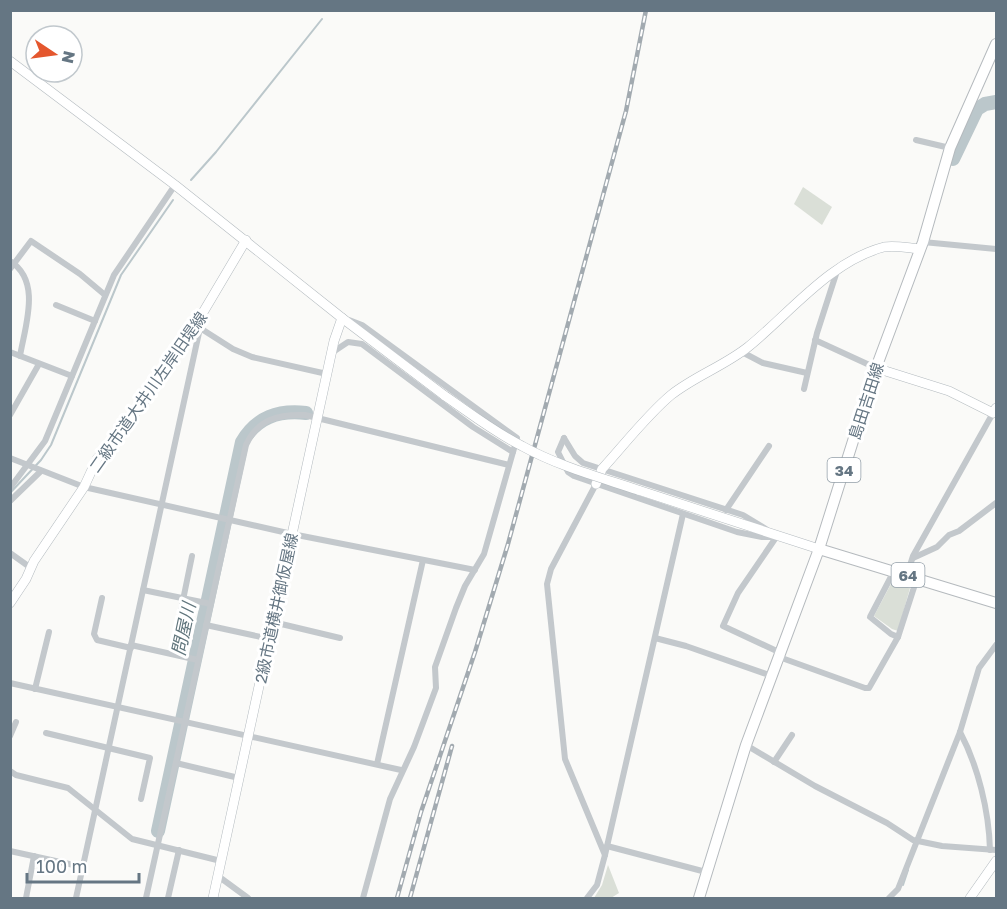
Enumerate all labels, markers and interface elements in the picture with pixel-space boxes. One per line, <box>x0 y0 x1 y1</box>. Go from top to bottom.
north arrow <box>24 24 84 84</box>
text: N <box>58 49 80 66</box>
street label: 二級市道大井川左岸旧堤線 <box>85 308 211 476</box>
street label: 島田吉田線 <box>844 360 888 442</box>
road number: 34 <box>828 458 860 482</box>
street label: 2級市道横井御仮屋線 <box>250 531 302 685</box>
road number: 64 <box>892 563 924 587</box>
water label: 問屋川 <box>167 598 200 658</box>
scale bar <box>27 846 140 884</box>
text: 100 m <box>36 855 87 877</box>

